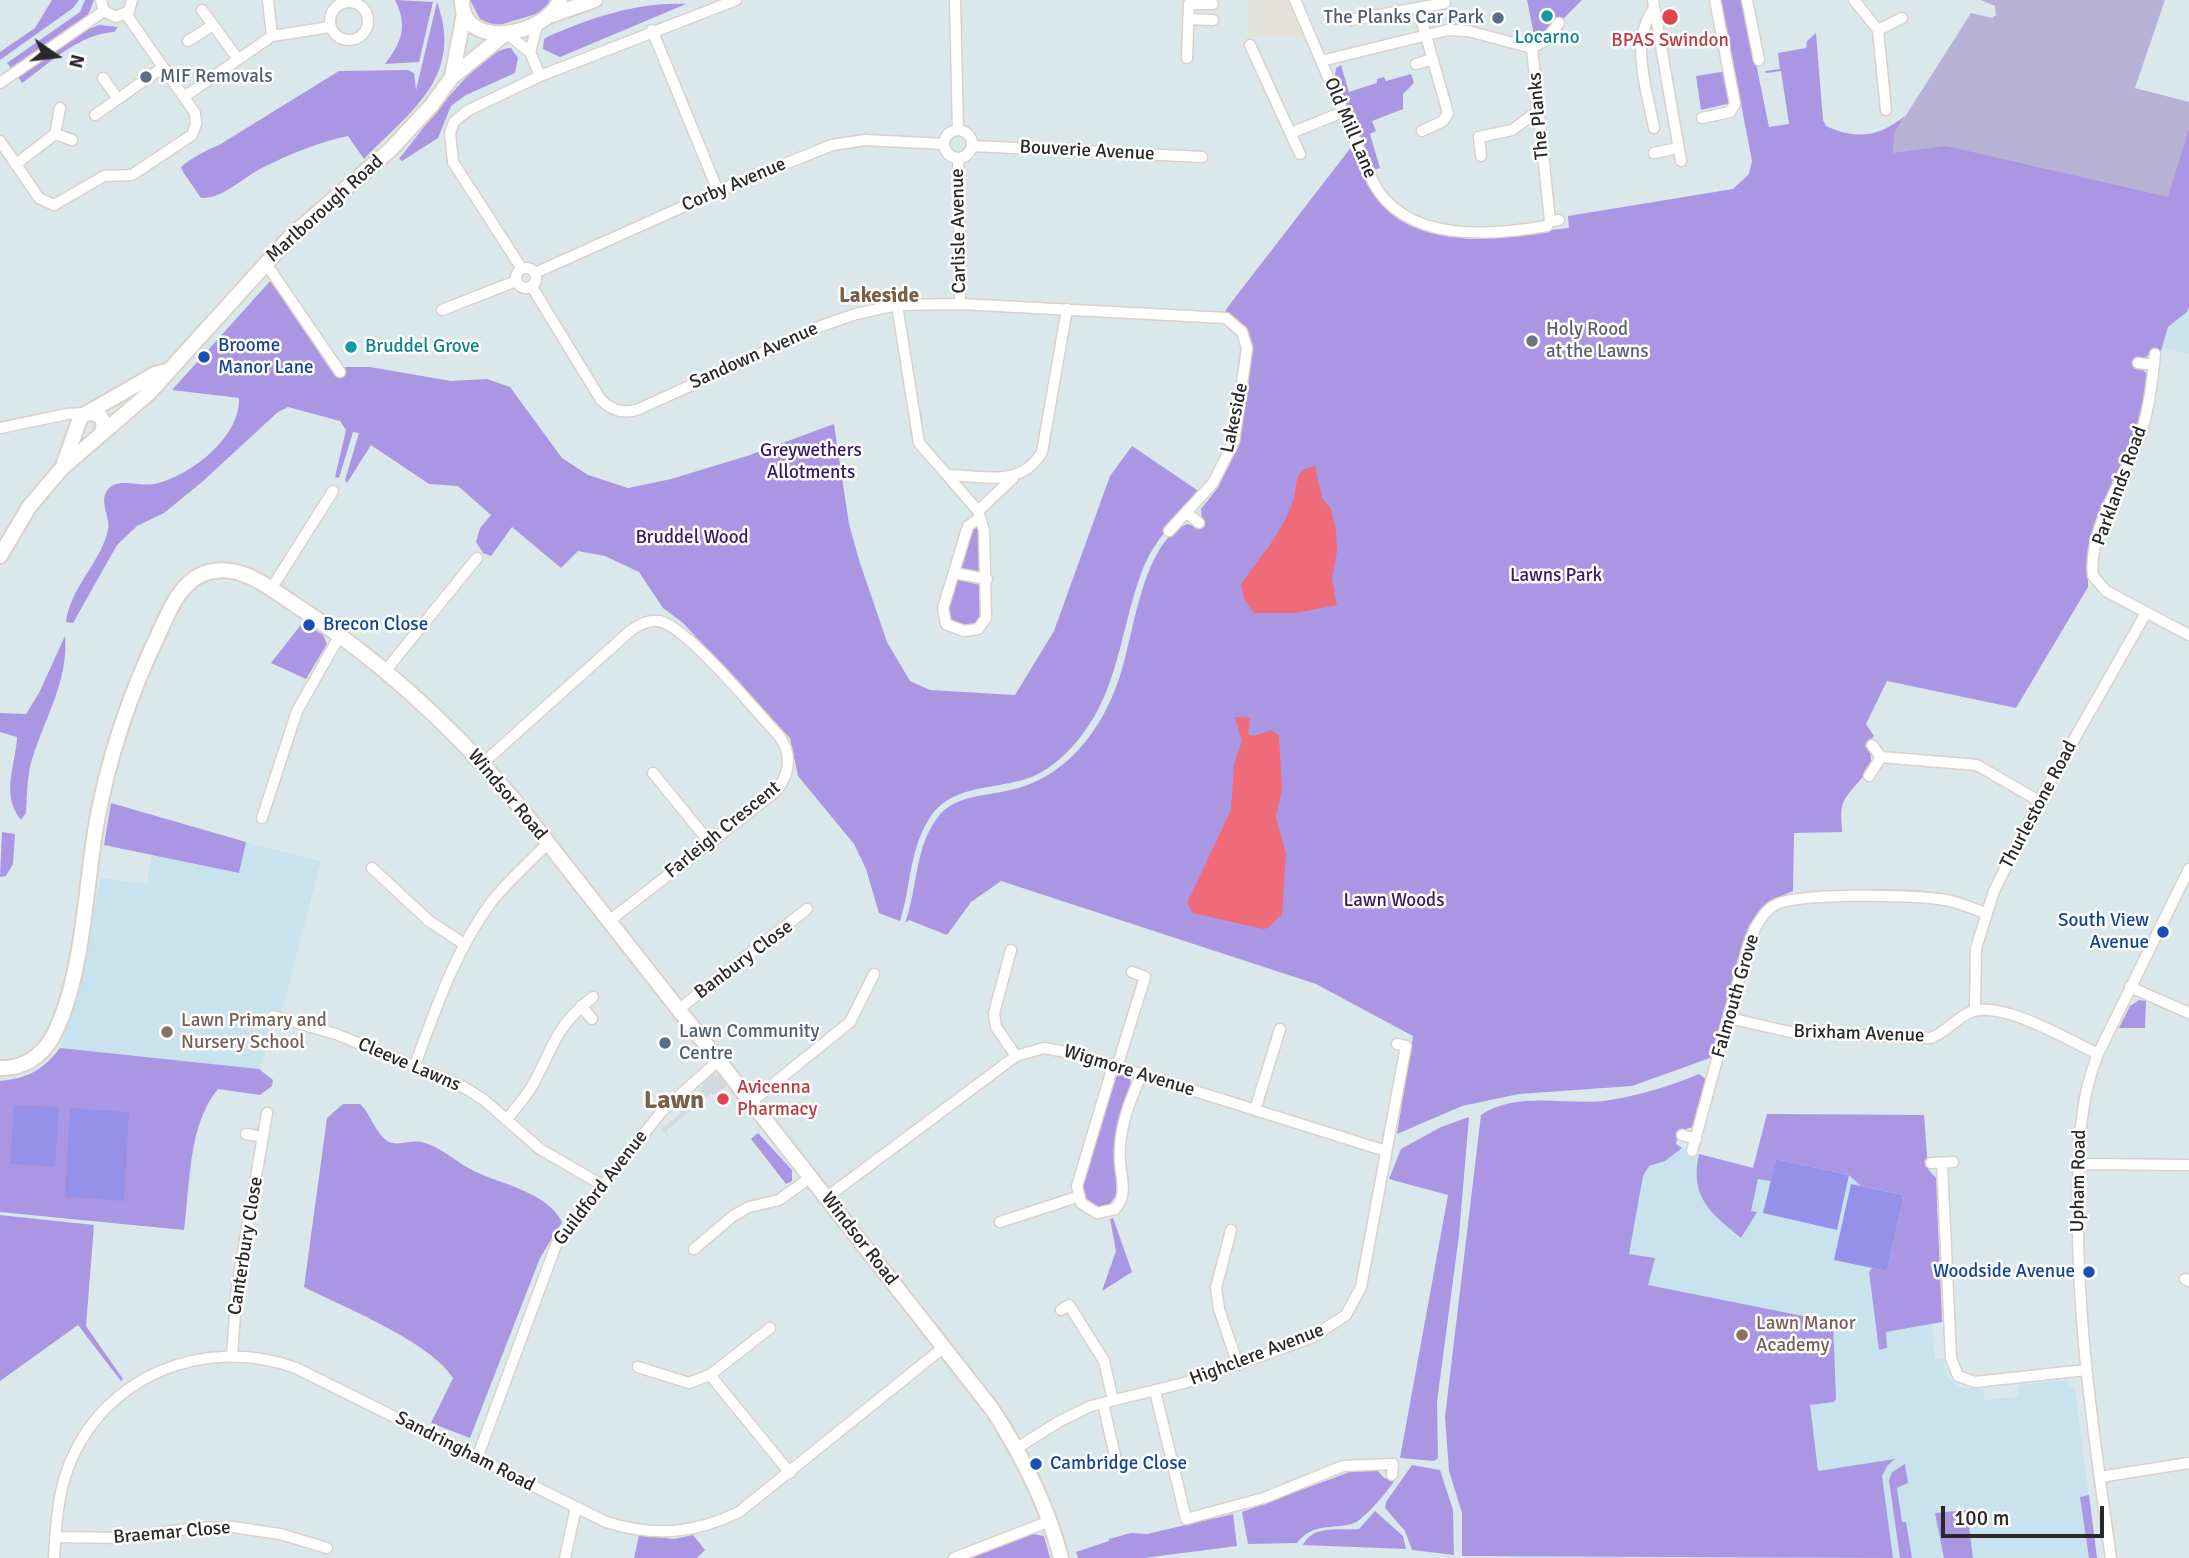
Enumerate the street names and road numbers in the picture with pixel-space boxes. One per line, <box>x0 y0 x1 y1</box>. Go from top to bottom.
street label: The Planks <box>1524 71 1554 161</box>
street label: Old Mill Lane <box>1319 74 1381 182</box>
street label: Bouverie Avenue <box>1019 136 1155 166</box>
street label: Marlborough Road <box>262 150 388 268</box>
street label: Corby Avenue <box>679 153 789 217</box>
street label: Carlisle Avenue <box>947 168 971 294</box>
street label: Sandown Avenue <box>686 318 822 394</box>
street label: Lakeside <box>1216 381 1254 455</box>
street label: Parklands Road <box>2088 423 2152 549</box>
street label: Thurlestone Road <box>1996 737 2082 873</box>
street label: Windsor Road <box>462 745 552 845</box>
street label: Farleigh Crescent <box>661 777 785 883</box>
street label: Banbury Close <box>690 916 798 1004</box>
street label: Falmouth Grove <box>1707 932 1765 1060</box>
street label: Brixham Avenue <box>1793 1020 1925 1048</box>
street label: Cleeve Lawns <box>354 1033 464 1097</box>
street label: Wigmore Avenue <box>1061 1040 1197 1102</box>
street label: Guildford Avenue <box>549 1126 653 1250</box>
street label: Upham Road <box>2067 1129 2091 1233</box>
street label: Canterbury Close <box>224 1175 268 1317</box>
street label: Windsor Road <box>816 1188 902 1290</box>
street label: Highclere Avenue <box>1187 1319 1327 1391</box>
street label: Sandringham Road <box>391 1407 539 1497</box>
street label: Braemar Close <box>112 1517 232 1549</box>

